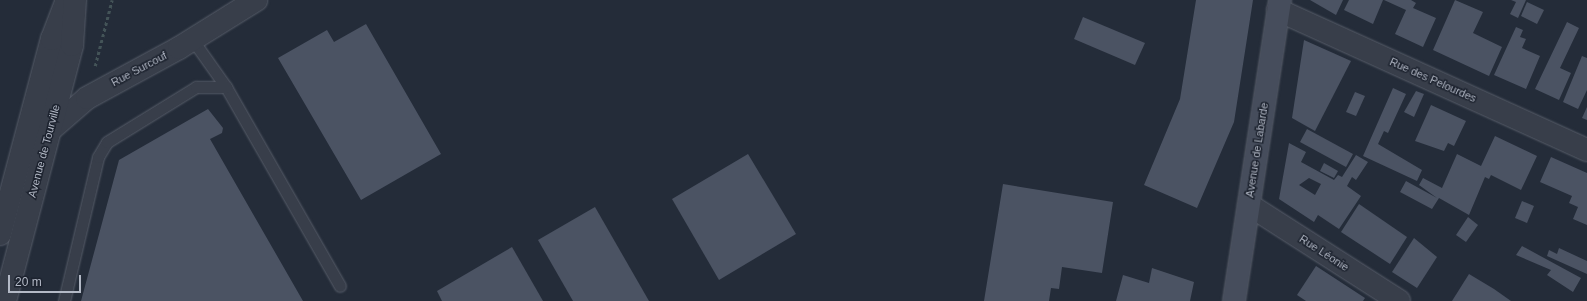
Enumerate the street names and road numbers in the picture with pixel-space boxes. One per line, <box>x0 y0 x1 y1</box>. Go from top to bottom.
street label: Rue Surcouf <box>109 49 169 89</box>
street label: Rue des Pelourdes <box>1388 55 1478 105</box>
street label: Avenue de Labarde <box>1243 102 1271 198</box>
street label: Avenue de Tourville <box>25 103 63 199</box>
street label: Rue Léonie <box>1297 232 1351 274</box>

